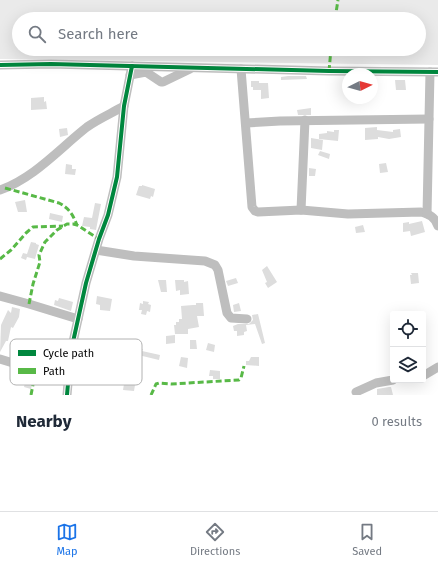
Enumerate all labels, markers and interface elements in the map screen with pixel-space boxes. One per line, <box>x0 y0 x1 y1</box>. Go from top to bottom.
search box <box>12 12 426 56</box>
icon: search <box>26 23 48 45</box>
text: Search here <box>58 25 138 43</box>
north arrow <box>342 68 378 104</box>
map controls <box>390 311 426 383</box>
button: locate <box>390 311 426 347</box>
legend <box>10 339 142 385</box>
text: Cycle path <box>43 347 94 360</box>
button: layers <box>390 347 426 383</box>
text: Path <box>43 365 65 378</box>
text: Nearby <box>16 411 71 432</box>
text: 0 results <box>371 414 422 429</box>
tab: Map <box>56 521 78 558</box>
tab: Directions <box>190 521 240 558</box>
tab: Saved <box>352 521 382 558</box>

